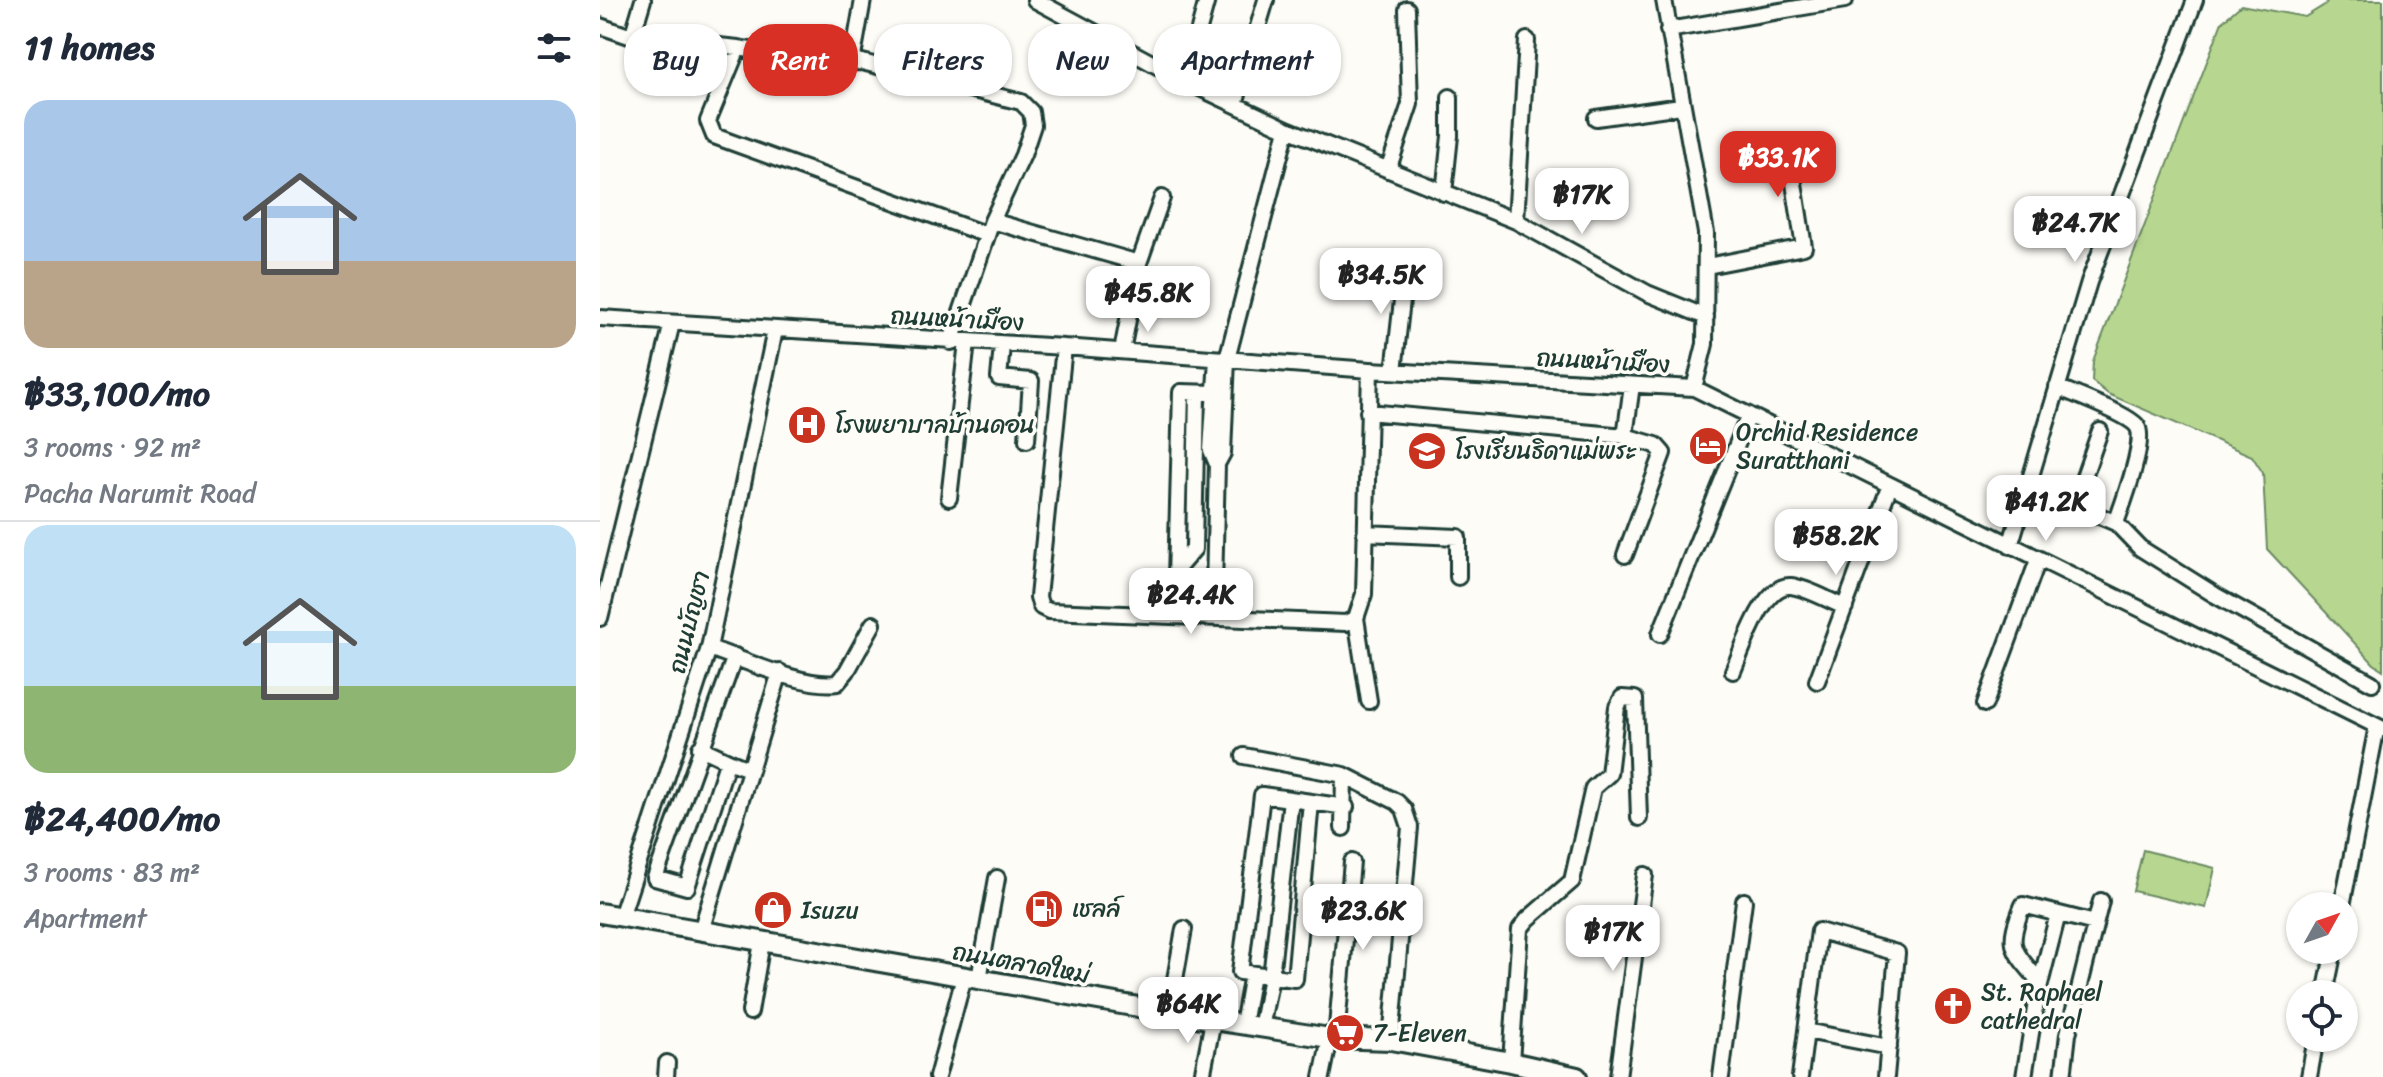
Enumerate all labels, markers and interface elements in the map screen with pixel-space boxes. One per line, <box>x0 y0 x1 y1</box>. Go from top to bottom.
text: 11 homes <box>24 18 155 78</box>
chip: Buy <box>624 24 727 96</box>
chip: Rent <box>743 24 858 96</box>
chip: Filters <box>874 24 1012 96</box>
chip: New <box>1028 24 1137 96</box>
chip: Apartment <box>1153 24 1341 96</box>
icon: filters <box>532 26 576 70</box>
pin: ฿33.1K <box>1713 131 1843 199</box>
text: ฿33.1K <box>1738 134 1818 180</box>
icon: home <box>228 152 372 296</box>
pin: ฿17K <box>1535 168 1629 236</box>
text: ฿17K <box>1553 171 1611 217</box>
pin: ฿24.7K <box>2010 196 2140 264</box>
text: ฿24.7K <box>2032 199 2118 245</box>
pin: ฿34.5K <box>1316 248 1446 316</box>
text: ฿34.5K <box>1338 251 1424 297</box>
pin: ฿45.8K <box>1083 266 1213 334</box>
text: ฿45.8K <box>1104 269 1192 315</box>
street label: ถนนหน้าเมือง <box>889 295 1025 343</box>
street label: ถนนหน้าเมือง <box>1535 337 1671 385</box>
text: ฿33,100/mo <box>24 364 210 424</box>
hospital icon: โรงพยาบาลบ้านดอน <box>786 404 828 446</box>
place label: โรงพยาบาลบ้านดอน <box>835 404 1035 446</box>
place label: Orchid Residence Suratthani <box>1736 411 1918 481</box>
text: 3 rooms · 92 m² <box>24 424 201 470</box>
hotel icon: Orchid Residence Suratthani <box>1687 425 1729 467</box>
school or university icon: โรงเรียนธิดาแม่พระ <box>1406 430 1448 472</box>
place label: โรงเรียนธิดาแม่พระ <box>1455 430 1638 472</box>
text: Pacha Narumit Road <box>24 470 256 516</box>
pin: ฿41.2K <box>1981 475 2111 543</box>
text: ฿41.2K <box>2005 478 2087 524</box>
pin: ฿58.2K <box>1771 509 1901 577</box>
text: ฿58.2K <box>1793 512 1879 558</box>
street label: ถนนบัญชา <box>656 566 722 678</box>
pin: ฿24.4K <box>1126 568 1256 636</box>
text: ฿24.4K <box>1147 571 1235 617</box>
icon: home <box>228 577 372 721</box>
text: ฿24,400/mo <box>24 789 220 849</box>
text: 3 rooms · 83 m² <box>24 849 200 895</box>
pin: ฿23.6K <box>1298 884 1428 952</box>
text: ฿23.6K <box>1321 887 1405 933</box>
fuel station icon: เชลล์ <box>1023 888 1065 930</box>
place label: เชลล์ <box>1072 888 1125 930</box>
shop icon: Isuzu <box>752 889 794 931</box>
place label: Isuzu <box>800 889 859 931</box>
north arrow <box>2286 892 2358 964</box>
map controls <box>2286 892 2358 1052</box>
text: Apartment <box>24 895 147 941</box>
pin: ฿17K <box>1566 905 1660 973</box>
text: ฿17K <box>1584 908 1642 954</box>
street label: ถนนตลาดใหม่ <box>949 930 1095 996</box>
place label: St. Raphael cathedral <box>1981 971 2104 1041</box>
pin: ฿64K <box>1141 977 1235 1045</box>
text: ฿64K <box>1156 980 1220 1026</box>
button: locate <box>2286 980 2358 1052</box>
church icon: St. Raphael cathedral <box>1932 985 1974 1027</box>
supermarket icon: 7-Eleven <box>1324 1012 1366 1054</box>
place label: 7-Eleven <box>1373 1012 1467 1054</box>

